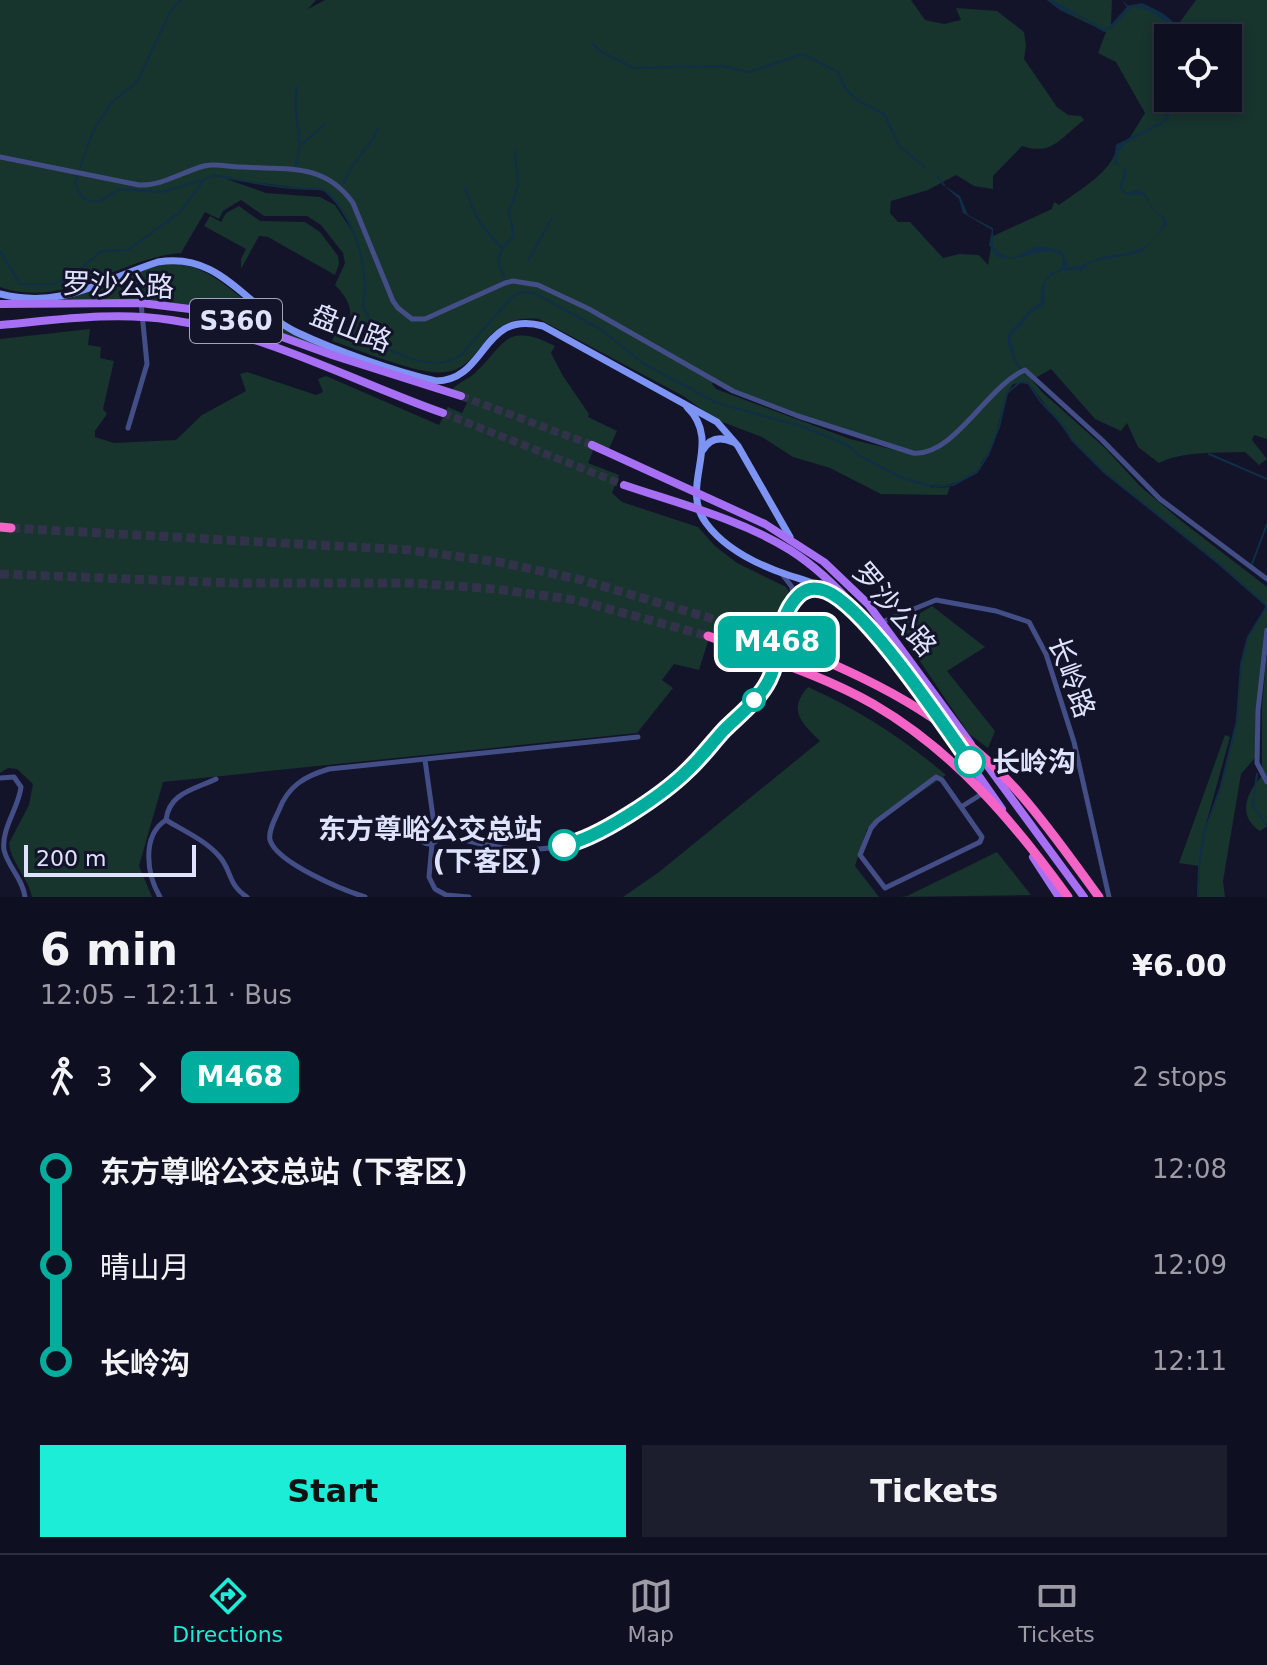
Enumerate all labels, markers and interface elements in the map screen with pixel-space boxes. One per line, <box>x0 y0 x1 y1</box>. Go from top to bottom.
map controls <box>1154 24 1242 112</box>
button: locate <box>1154 24 1242 112</box>
street label: 罗沙公路 <box>61 267 175 304</box>
street label: 盘山路 <box>306 298 396 359</box>
road number: S360 <box>190 299 282 343</box>
street label: 罗沙公路 <box>846 556 943 663</box>
line badge: M468 <box>721 616 833 668</box>
text: M468 <box>734 625 820 658</box>
street label: 长岭路 <box>1042 632 1101 722</box>
unlabelled marker <box>743 689 765 711</box>
place label: 长岭沟 <box>992 746 1076 779</box>
marker: 长岭沟 <box>955 747 985 777</box>
place label: 东方尊峪公交总站 (下客区) <box>318 813 542 878</box>
marker: 东方尊峪公交总站 (下客区) <box>549 830 579 860</box>
scale bar <box>24 841 196 877</box>
text: 200 m <box>36 846 106 871</box>
text: 6 min <box>40 924 178 975</box>
text: ¥6.00 <box>1132 948 1227 983</box>
text: 12:05 – 12:11 · Bus <box>40 980 292 1010</box>
icon: walk <box>40 1055 84 1099</box>
icon: forward <box>125 1055 169 1099</box>
text: M468 <box>197 1060 283 1093</box>
text: 3 <box>96 1062 113 1092</box>
text: 2 stops <box>1132 1062 1227 1092</box>
text: 东方尊峪公交总站 (下客区) <box>100 1154 468 1189</box>
text: 12:08 <box>1152 1154 1227 1184</box>
text: 晴山月 <box>100 1250 190 1285</box>
text: 12:09 <box>1152 1250 1227 1280</box>
text: 长岭沟 <box>100 1346 190 1381</box>
text: 12:11 <box>1152 1346 1227 1376</box>
button: Start <box>40 1445 626 1537</box>
button: Tickets <box>642 1445 1227 1537</box>
tab: Directions <box>172 1574 283 1647</box>
tab: Map <box>627 1574 674 1647</box>
tab: Tickets <box>1018 1574 1095 1647</box>

